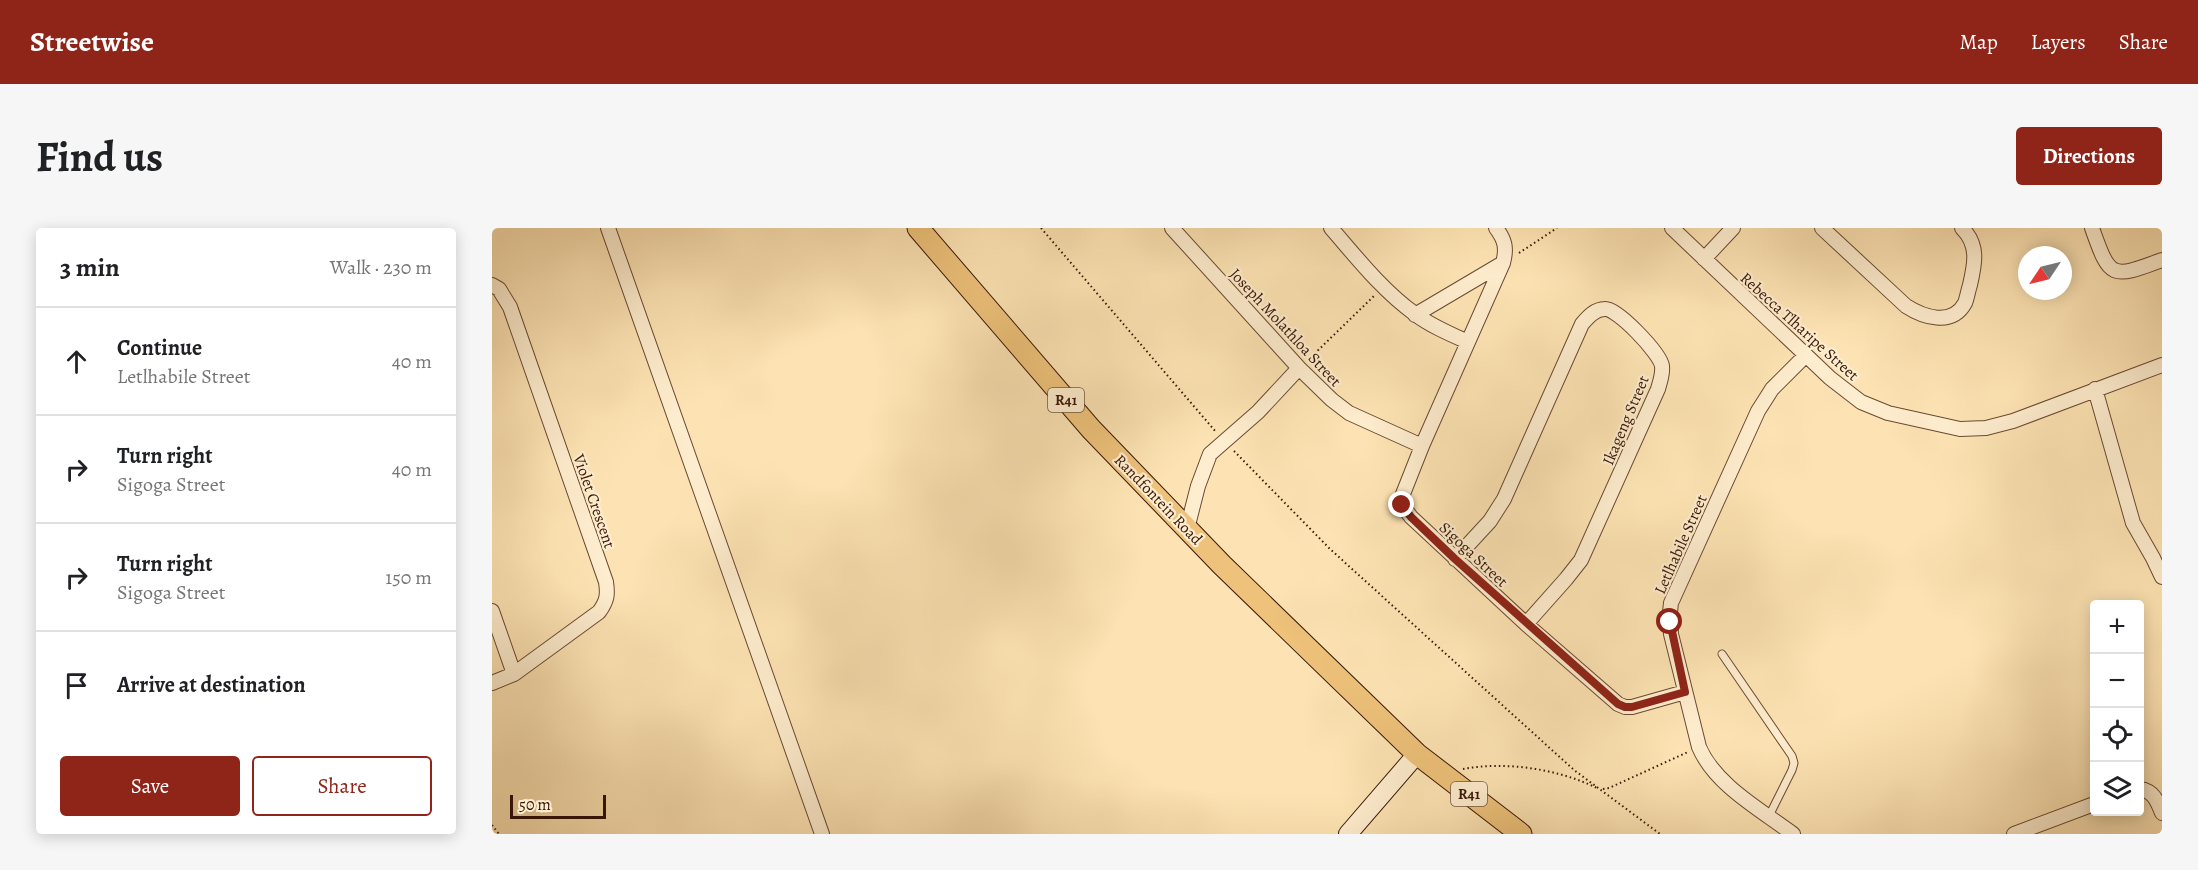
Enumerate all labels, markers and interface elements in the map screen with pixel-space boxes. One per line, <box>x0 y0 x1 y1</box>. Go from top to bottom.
text: Streetwise <box>30 23 154 61</box>
text: Map <box>1959 28 1998 56</box>
text: Layers <box>2031 28 2086 56</box>
text: Share <box>2119 28 2168 56</box>
button: Directions <box>2016 127 2162 185</box>
text: Find us <box>36 128 163 185</box>
north arrow <box>2018 246 2072 300</box>
text: 3 min <box>60 250 120 285</box>
text: Walk · 230 m <box>330 254 432 281</box>
street label: Joseph Molathloa Street <box>1225 264 1346 392</box>
street label: Rebecca Tlharipe Street <box>1735 267 1863 386</box>
text: Continue <box>117 333 202 363</box>
icon: ahead <box>60 345 93 378</box>
text: 40 m <box>392 348 432 375</box>
text: Letlhabile Street <box>117 363 250 390</box>
street label: Ikageng Street <box>1597 372 1655 469</box>
road number: R41 <box>1048 388 1084 412</box>
text: Turn right <box>117 441 213 471</box>
street label: Violet Crescent <box>567 450 620 551</box>
street label: Randfontein Road <box>1109 450 1208 550</box>
icon: right <box>60 453 93 486</box>
text: 40 m <box>392 456 432 483</box>
text: Sigoga Street <box>117 471 225 498</box>
route end <box>1388 491 1414 517</box>
street label: Letlhabile Street <box>1649 491 1713 598</box>
street label: Sigoga Street <box>1434 517 1512 592</box>
text: Turn right <box>117 549 213 579</box>
icon: right <box>60 561 93 594</box>
text: 150 m <box>385 564 432 591</box>
text: Sigoga Street <box>117 579 225 606</box>
map controls <box>2090 600 2144 816</box>
button: + <box>2090 600 2144 654</box>
route start <box>1656 608 1682 634</box>
button: − <box>2090 654 2144 708</box>
icon: arrive <box>60 669 93 702</box>
text: Arrive at destination <box>117 670 306 700</box>
button: locate <box>2090 708 2144 762</box>
button: Save <box>60 756 240 816</box>
button: Share <box>252 756 432 816</box>
button: layers <box>2090 762 2144 816</box>
road number: R41 <box>1451 782 1487 806</box>
scale bar <box>510 792 606 820</box>
text: 50 m <box>519 794 551 816</box>

